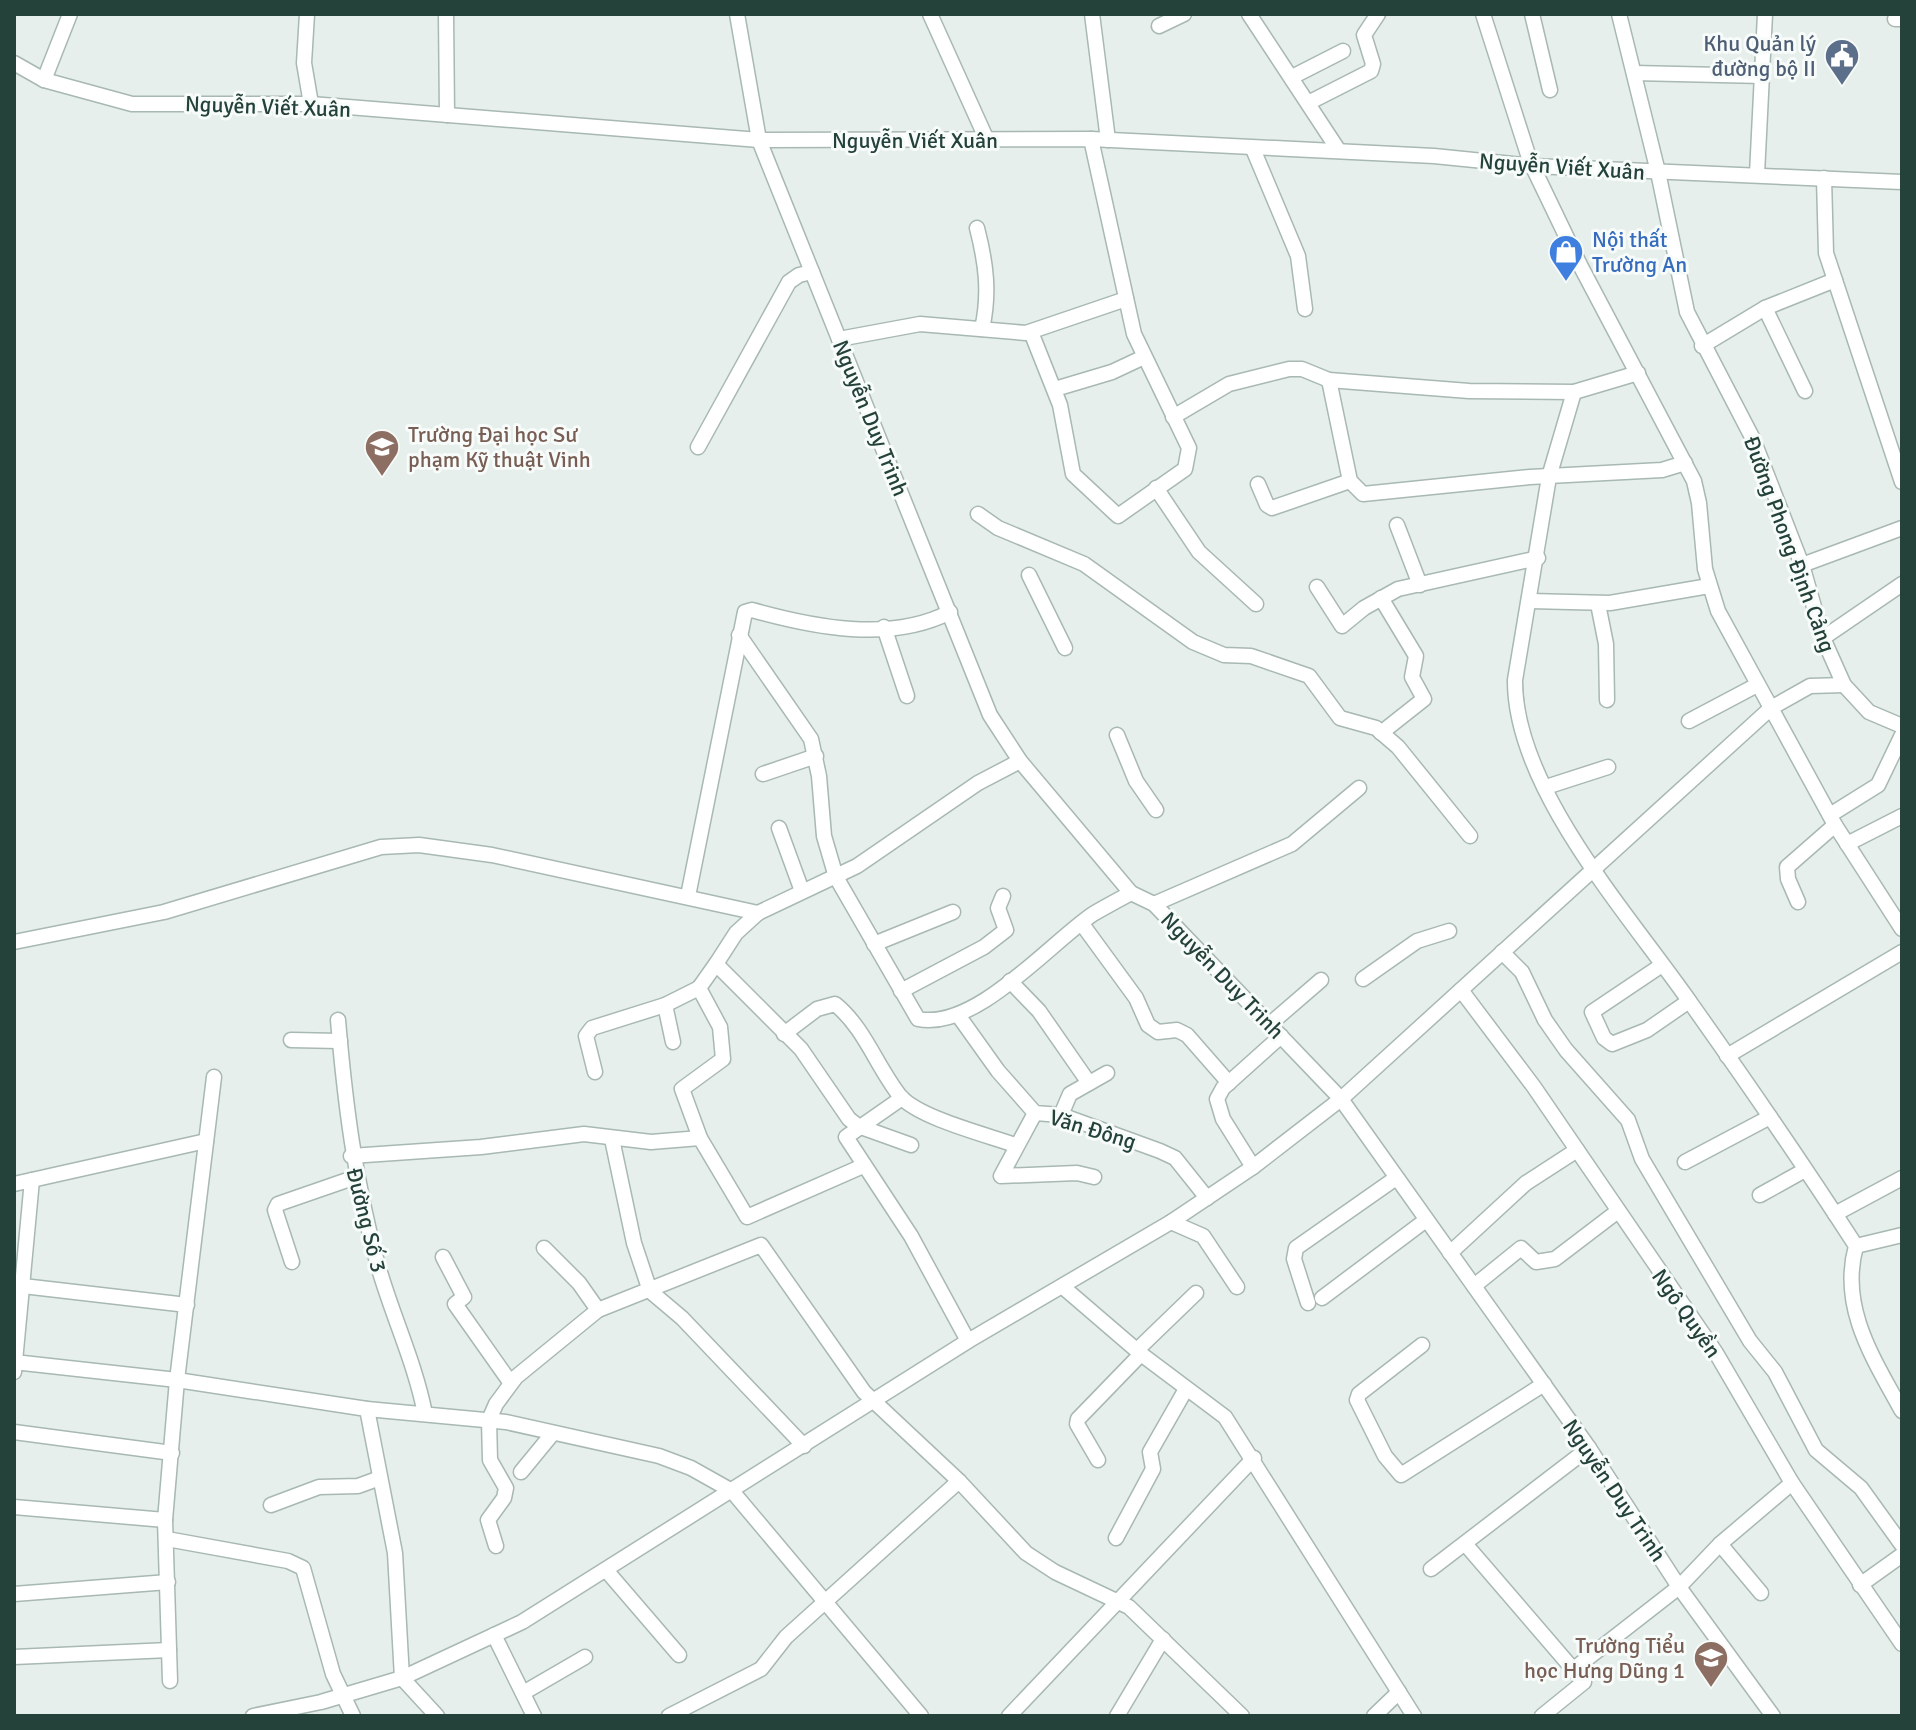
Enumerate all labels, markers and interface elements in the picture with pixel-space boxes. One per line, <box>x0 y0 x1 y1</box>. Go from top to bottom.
place label: Khu Quản lý đường bộ II <box>1703 30 1817 82</box>
public building icon: Khu Quản lý đường bộ II <box>1823 37 1861 87</box>
street label: Nguyễn Viết Xuân <box>184 90 352 123</box>
street label: Nguyễn Viết Xuân <box>832 127 998 154</box>
street label: Nguyễn Viết Xuân <box>1478 147 1646 186</box>
place label: Nội thất Trường An <box>1592 226 1687 278</box>
shop icon: Nội thất Trường An <box>1547 233 1585 283</box>
street label: Nguyễn Duy Trinh <box>827 336 914 500</box>
place label: Trường Đại học Sư phạm Kỹ thuật Vinh <box>408 421 591 473</box>
school or university icon: Trường Đại học Sư phạm Kỹ thuật Vinh <box>363 428 401 478</box>
street label: Đường Phong Định Cảng <box>1738 432 1841 656</box>
street label: Nguyễn Duy Trinh <box>1155 906 1290 1044</box>
street label: Văn Đông <box>1046 1103 1140 1155</box>
street label: Đường Số 3 <box>340 1165 393 1275</box>
street label: Ngô Quyền <box>1646 1264 1727 1363</box>
street label: Nguyễn Duy Trinh <box>1557 1414 1672 1567</box>
place label: Trường Tiểu học Hưng Dũng 1 <box>1524 1632 1685 1684</box>
school or university icon: Trường Tiểu học Hưng Dũng 1 <box>1692 1639 1730 1689</box>

